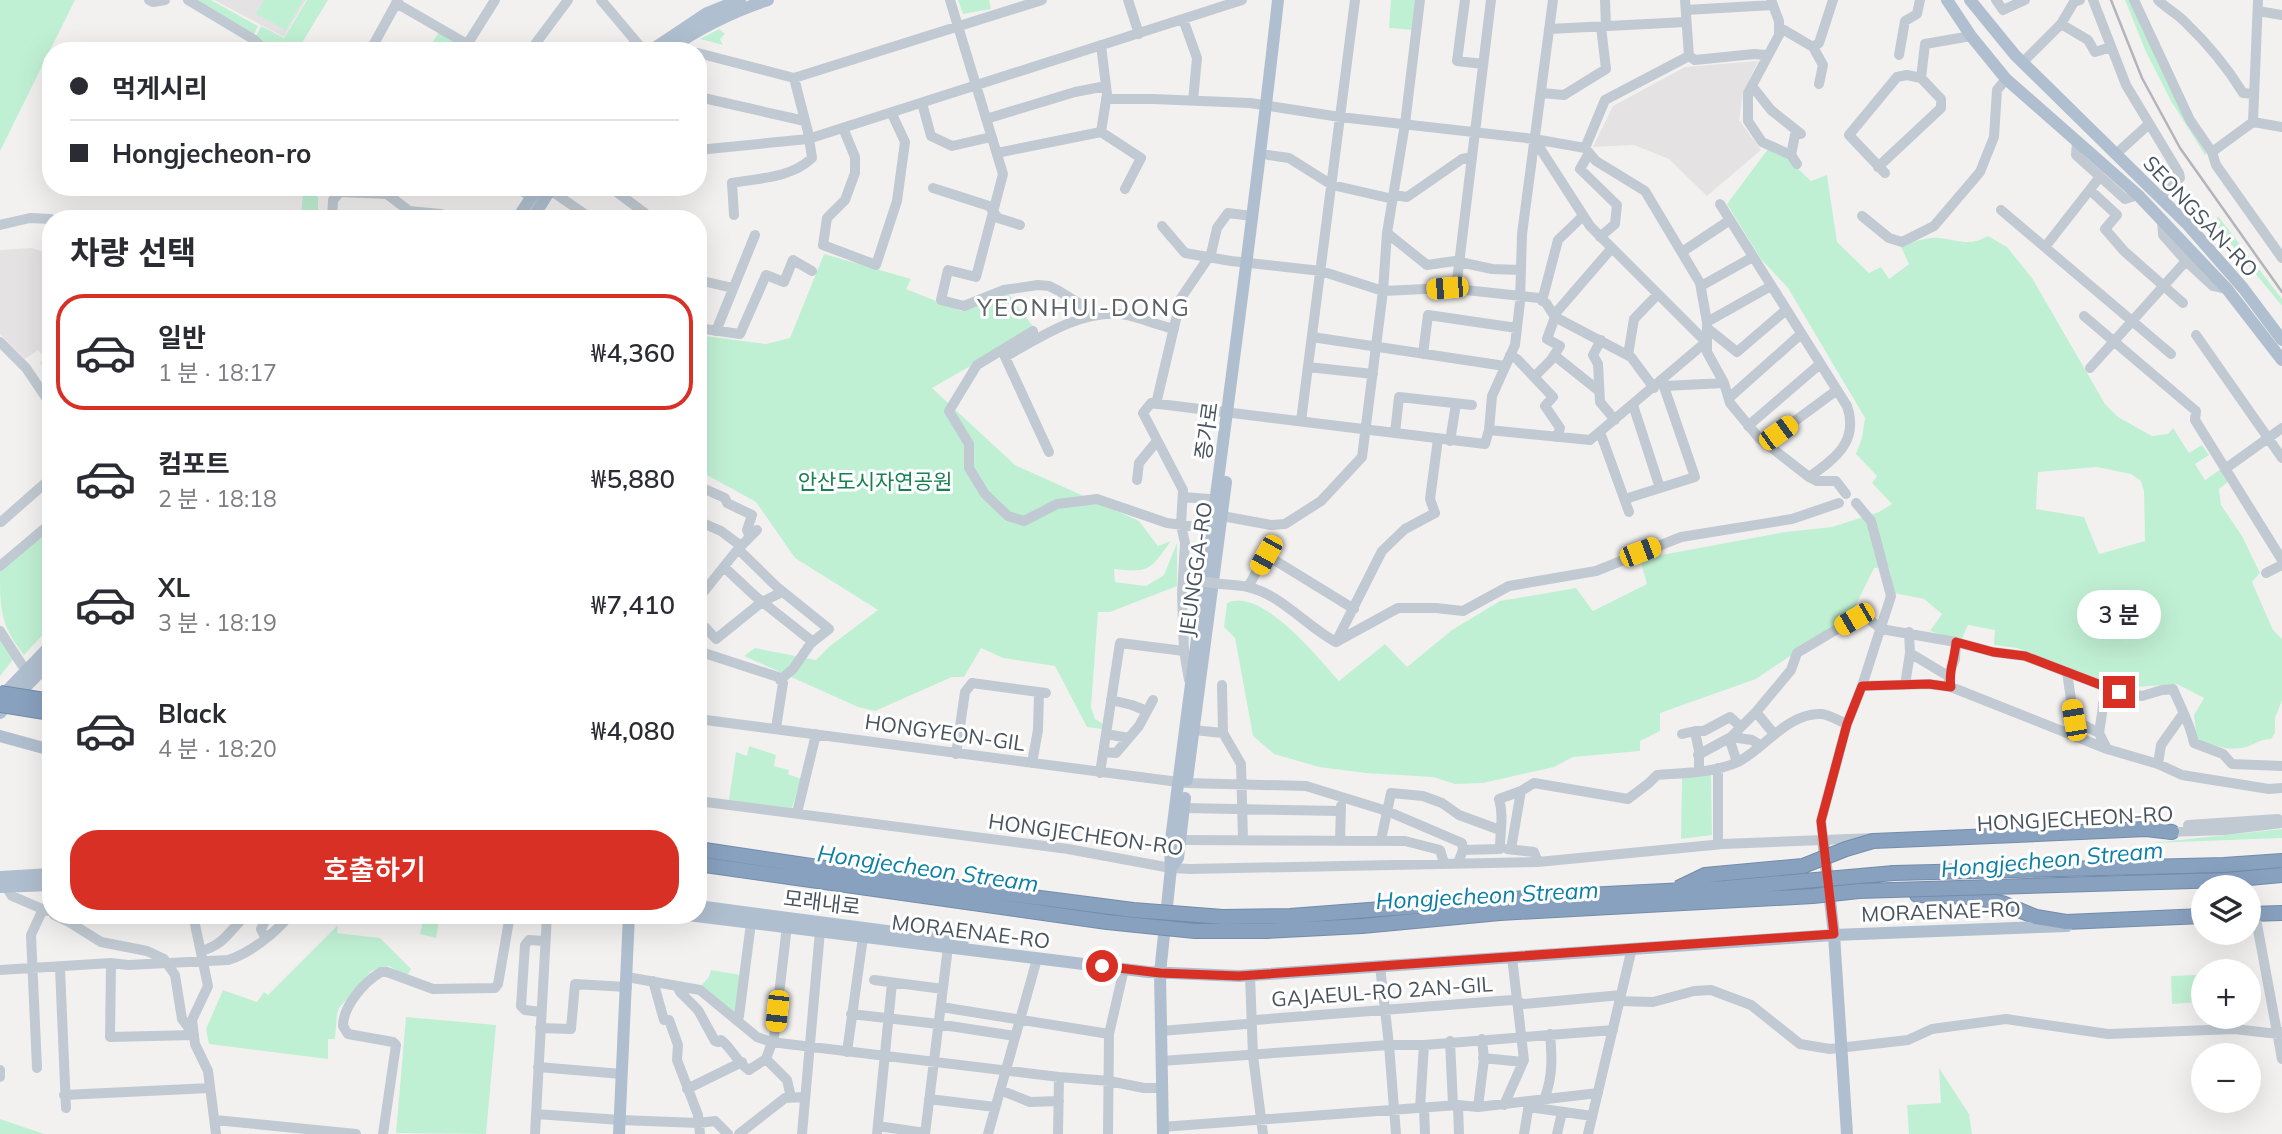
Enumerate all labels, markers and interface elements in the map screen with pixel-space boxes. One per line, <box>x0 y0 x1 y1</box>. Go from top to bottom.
text: 먹게시리 <box>112 72 208 105</box>
text: Hongjecheon-ro <box>112 137 311 170</box>
street label: SEONGSAN-RO <box>2138 150 2264 282</box>
text: 차량 선택 <box>70 232 197 272</box>
car <box>1426 276 1469 300</box>
district label: YEONHUI-DONG <box>976 292 1191 322</box>
icon: car <box>74 321 137 384</box>
text: 일반 <box>158 321 206 354</box>
text: ₩4,360 <box>591 336 675 369</box>
text: 1 분 · 18:17 <box>158 358 277 387</box>
street label: 증가로 <box>1189 400 1223 462</box>
car <box>1755 412 1802 454</box>
icon: car <box>74 447 137 510</box>
text: 컴포트 <box>158 447 230 480</box>
text: ₩5,880 <box>591 462 675 495</box>
park label: 안산도시자연공원 <box>798 468 952 494</box>
text: 2 분 · 18:18 <box>158 484 277 513</box>
street label: JEUNGGA-RO <box>1173 500 1217 638</box>
car <box>1247 532 1286 578</box>
car <box>1617 535 1664 569</box>
text: XL <box>158 571 190 604</box>
icon: car <box>74 573 137 636</box>
text: ₩7,410 <box>591 588 675 621</box>
callout: 3 분 <box>2077 590 2161 640</box>
car <box>1831 599 1878 639</box>
text: 3 분 <box>2098 600 2140 629</box>
text: 3 분 · 18:19 <box>158 608 277 637</box>
route end <box>2103 676 2135 708</box>
text: Black <box>158 697 226 730</box>
car <box>2061 697 2088 743</box>
icon: car <box>74 699 137 762</box>
street label: HONGYEON-GIL <box>863 708 1027 756</box>
text: ₩4,080 <box>591 714 675 747</box>
text: 4 분 · 18:20 <box>158 734 277 763</box>
street label: HONGJECHEON-RO <box>1976 800 2174 836</box>
street label: HONGJECHEON-RO <box>987 807 1185 861</box>
button: 호출하기 <box>70 830 679 910</box>
water label: Hongjecheon Stream <box>1940 835 2164 883</box>
water label: Hongjecheon Stream <box>816 838 1040 898</box>
water label: Hongjecheon Stream <box>1375 875 1599 915</box>
map controls <box>2191 875 2261 1113</box>
button: layers <box>2191 875 2261 945</box>
street label: 모래내로 <box>782 884 862 920</box>
street label: MORAENAE-RO <box>1861 895 2021 927</box>
street label: MORAENAE-RO <box>890 908 1052 954</box>
route start <box>1086 950 1118 982</box>
button: + <box>2191 959 2261 1029</box>
street label: GAJAEUL-RO 2AN-GIL <box>1270 970 1494 1012</box>
car <box>765 989 790 1033</box>
button: − <box>2191 1043 2261 1113</box>

